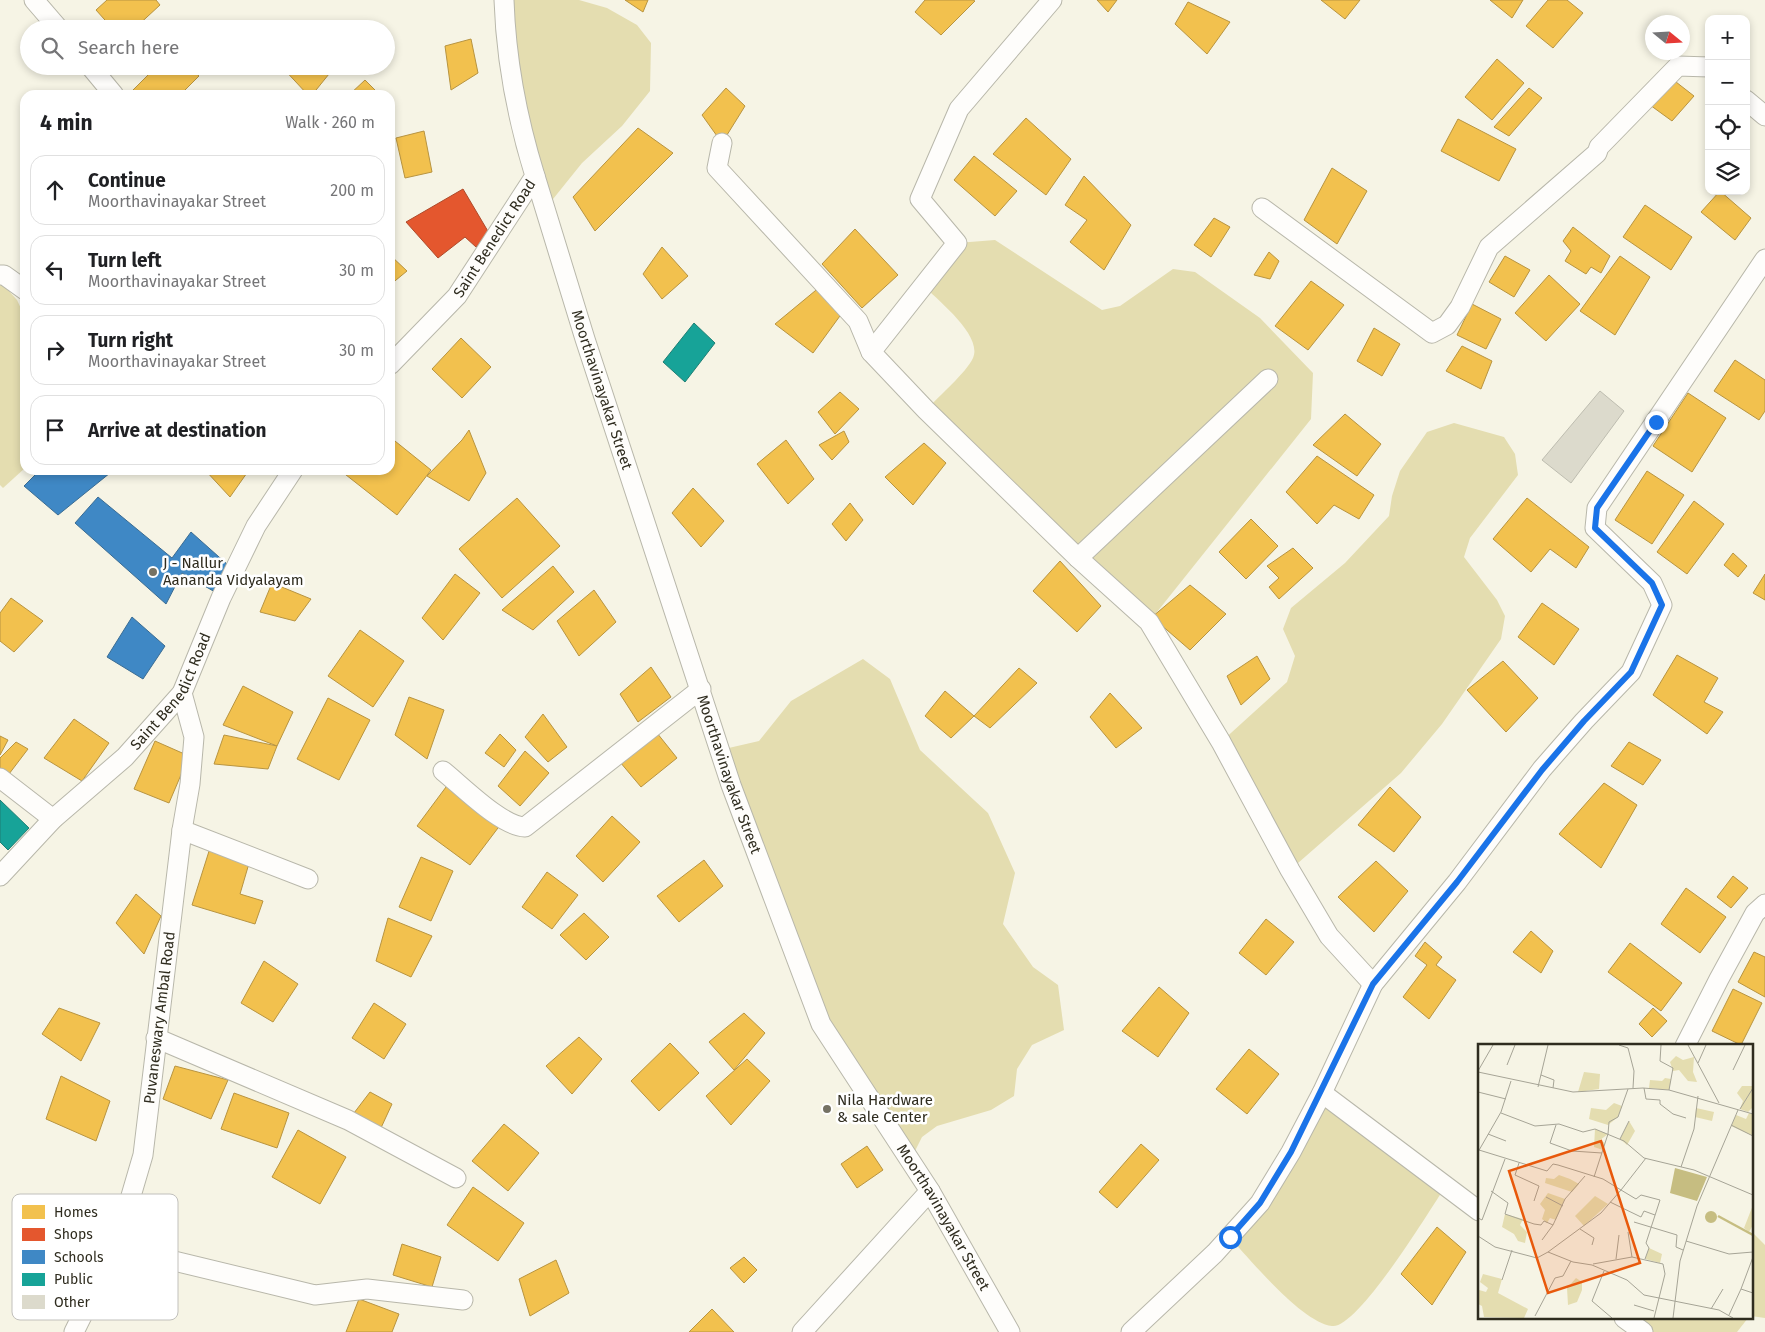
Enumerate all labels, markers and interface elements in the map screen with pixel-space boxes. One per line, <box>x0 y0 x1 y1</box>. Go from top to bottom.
north arrow <box>1645 15 1690 60</box>
map controls <box>1705 15 1750 195</box>
button: + <box>1705 15 1750 60</box>
search box <box>20 20 395 75</box>
icon: search <box>38 34 66 62</box>
text: Search here <box>78 36 179 59</box>
button: − <box>1705 60 1750 105</box>
button: locate <box>1705 105 1750 150</box>
text: 4 min <box>40 110 93 136</box>
text: Walk · 260 m <box>285 113 375 132</box>
button: layers <box>1705 150 1750 195</box>
text: Continue <box>88 169 166 192</box>
icon: ahead <box>41 176 69 204</box>
street label: Saint Benedict Road <box>449 176 540 301</box>
text: 200 m <box>330 181 374 200</box>
text: Moorthavinayakar Street <box>88 192 266 211</box>
text: Turn left <box>88 249 162 272</box>
icon: left <box>41 256 69 284</box>
text: 30 m <box>339 261 374 280</box>
text: Moorthavinayakar Street <box>88 272 266 291</box>
street label: Moorthavinayakar Street <box>568 308 636 473</box>
text: Turn right <box>88 329 173 352</box>
icon: right <box>41 336 69 364</box>
text: 30 m <box>339 341 374 360</box>
text: Moorthavinayakar Street <box>88 352 266 371</box>
route end <box>1645 411 1668 434</box>
icon: arrive <box>41 416 69 444</box>
text: Arrive at destination <box>88 419 267 442</box>
place label: J - Nallur Aananda Vidyalayam <box>163 554 304 589</box>
marker: J - Nallur Aananda Vidyalayam <box>147 566 159 578</box>
street label: Saint Benedict Road <box>127 630 215 754</box>
street label: Moorthavinayakar Street <box>693 693 765 857</box>
street label: Puvaneswary Ambal Road <box>140 930 179 1105</box>
inset map <box>1478 1044 1752 1320</box>
place label: Nila Hardware & sale Center <box>837 1091 933 1126</box>
marker: Nila Hardware & sale Center <box>821 1103 833 1115</box>
street label: Moorthavinayakar Street <box>893 1141 994 1294</box>
legend <box>12 1194 178 1320</box>
text: Homes <box>54 1204 98 1221</box>
text: Shops <box>54 1226 93 1243</box>
route start <box>1219 1226 1242 1249</box>
text: Schools <box>54 1249 104 1266</box>
text: Public <box>54 1271 93 1288</box>
text: Other <box>54 1294 91 1311</box>

